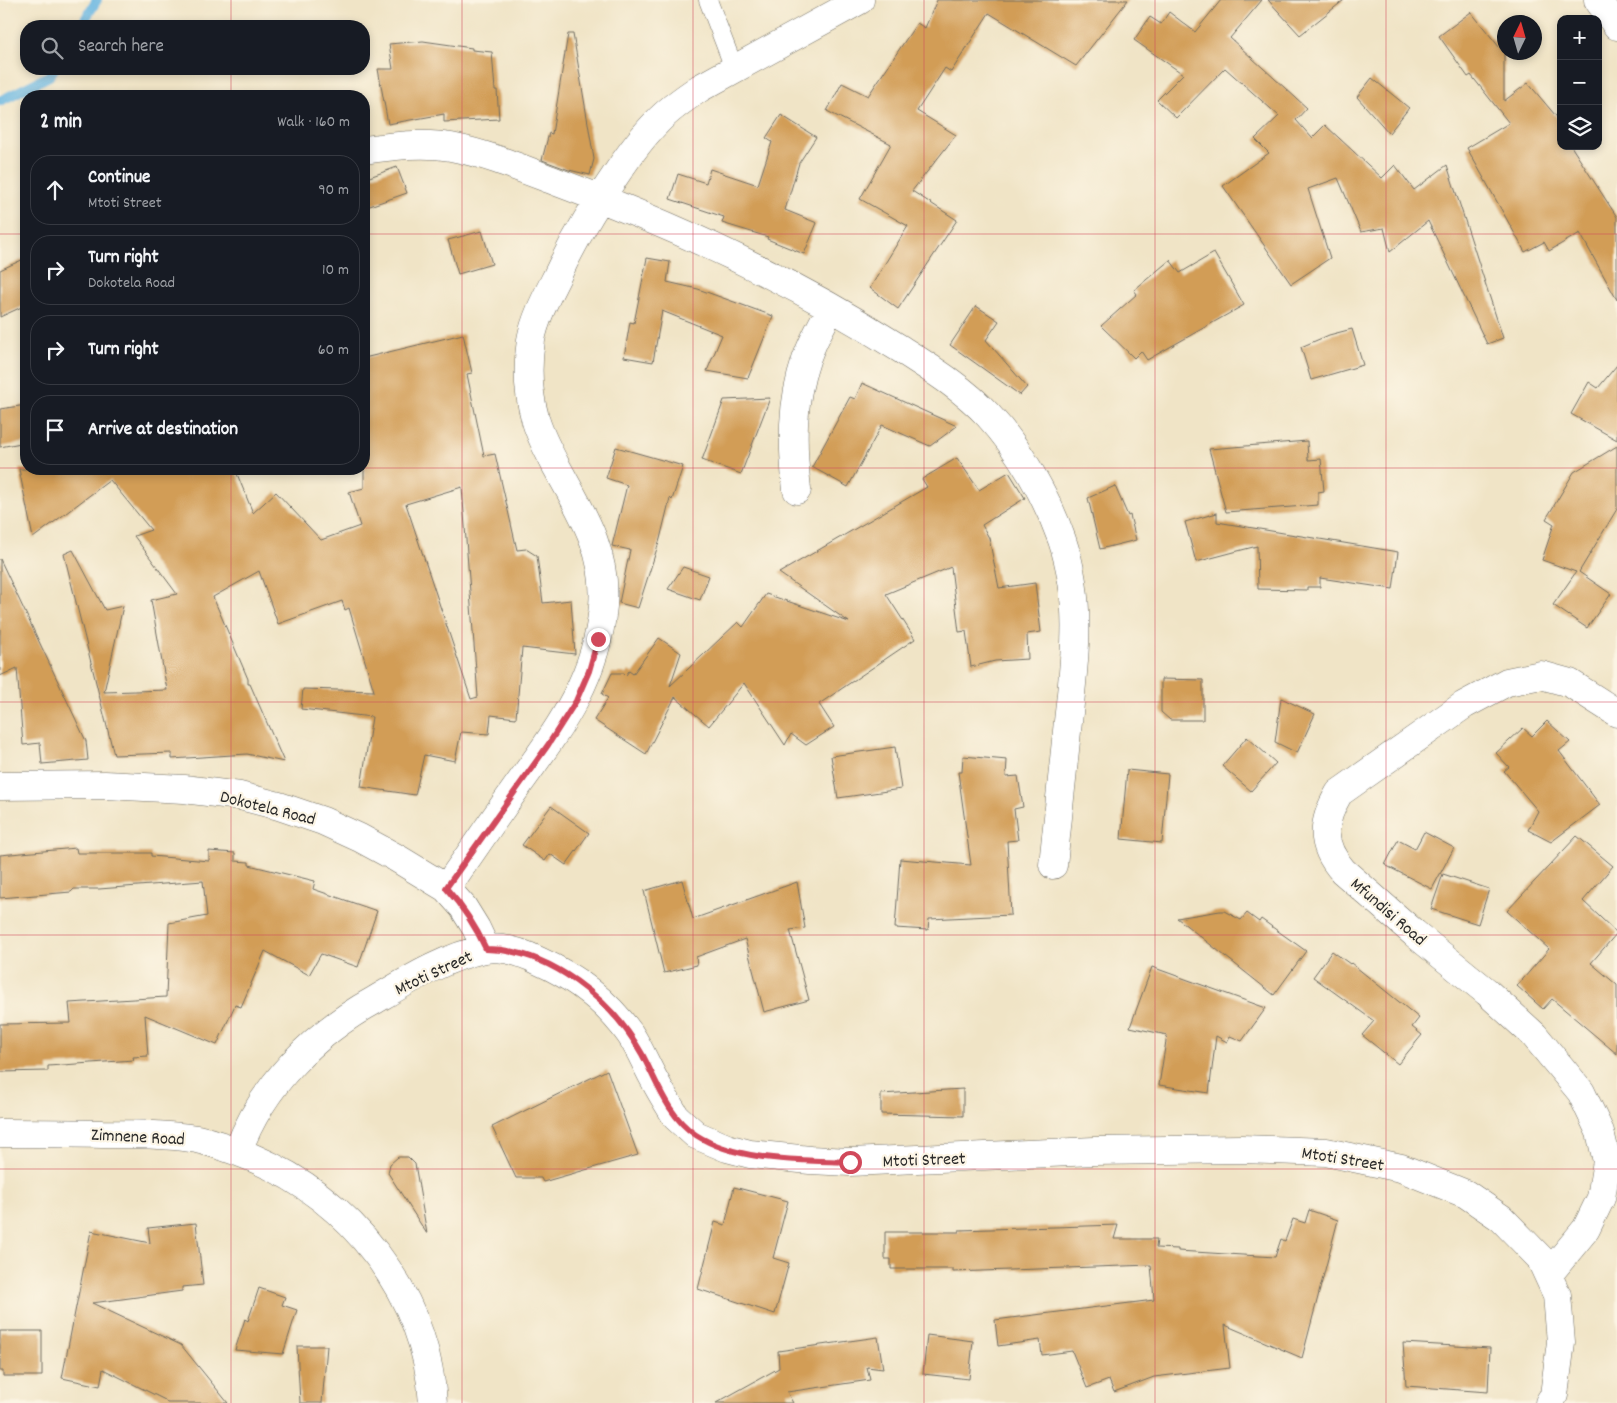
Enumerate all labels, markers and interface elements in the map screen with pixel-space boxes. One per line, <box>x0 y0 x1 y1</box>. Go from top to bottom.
north arrow <box>1497 15 1542 60</box>
map controls <box>1557 15 1602 150</box>
button: + <box>1557 15 1602 60</box>
search box <box>20 20 370 75</box>
icon: search <box>38 34 66 62</box>
text: Search here <box>78 34 164 61</box>
button: − <box>1557 60 1602 105</box>
button: layers <box>1557 105 1602 150</box>
text: 2 min <box>40 108 82 138</box>
text: Walk · 160 m <box>277 111 350 134</box>
text: Continue <box>88 165 150 192</box>
icon: ahead <box>41 176 69 204</box>
text: 90 m <box>318 179 349 202</box>
text: Mtoti Street <box>88 192 162 215</box>
text: Turn right <box>88 245 159 272</box>
icon: right <box>41 256 69 284</box>
text: 10 m <box>322 259 349 282</box>
text: Dokotela Road <box>88 272 175 295</box>
icon: right <box>41 336 69 364</box>
text: Turn right <box>88 337 159 364</box>
text: 60 m <box>318 339 349 362</box>
icon: arrive <box>41 416 69 444</box>
text: Arrive at destination <box>88 417 238 444</box>
route end <box>587 628 610 651</box>
street label: Dokotela Road <box>217 785 318 833</box>
street label: Mfundisi Road <box>1344 873 1431 953</box>
street label: Mtoti Street <box>391 945 477 1003</box>
street label: Zimnene Road <box>90 1124 185 1153</box>
street label: Mtoti Street <box>1300 1142 1386 1179</box>
street label: Mtoti Street <box>882 1148 966 1175</box>
route start <box>839 1151 862 1174</box>

